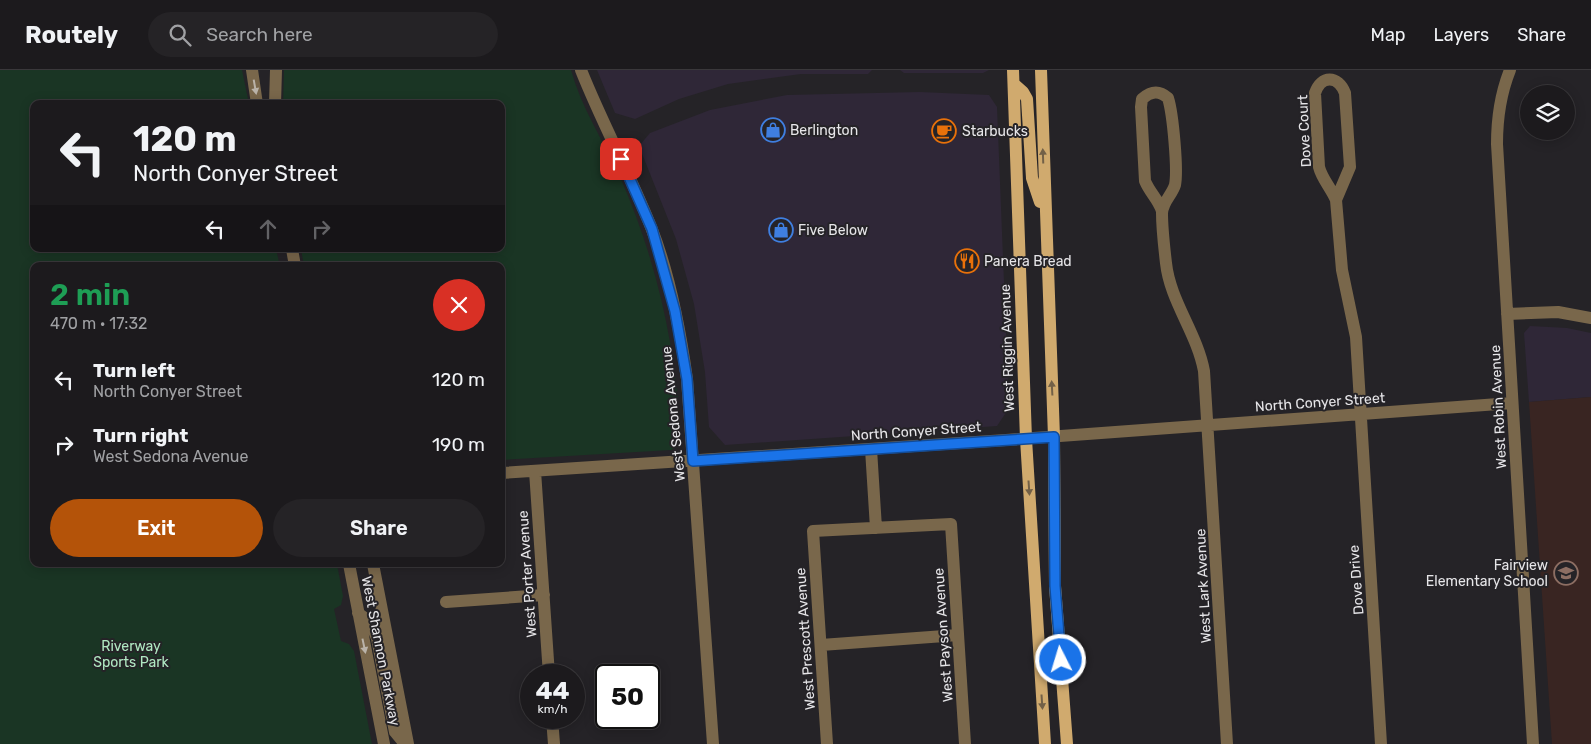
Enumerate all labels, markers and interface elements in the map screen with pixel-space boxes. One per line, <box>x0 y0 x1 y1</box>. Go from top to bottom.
search box <box>148 12 498 57</box>
text: Routely <box>25 21 118 49</box>
icon: search <box>166 21 194 49</box>
text: Search here <box>206 23 313 46</box>
text: Map <box>1371 24 1406 46</box>
text: Layers <box>1434 24 1489 46</box>
text: Share <box>1517 24 1566 46</box>
one-way arrow <box>251 79 259 95</box>
map controls <box>1520 85 1575 140</box>
button: layers <box>1520 85 1575 140</box>
street label: Dove Court <box>1294 94 1315 168</box>
shop icon: Berlington <box>760 117 786 143</box>
text: 120 m <box>133 118 236 160</box>
cafe icon: Starbucks <box>931 118 957 144</box>
icon: left <box>50 120 115 185</box>
place label: Berlington <box>790 122 858 139</box>
place label: Starbucks <box>962 123 1028 140</box>
pin <box>600 138 642 180</box>
icon: arrive <box>607 145 635 173</box>
one-way arrow <box>1039 148 1047 164</box>
text: North Conyer Street <box>133 160 338 187</box>
icon: left <box>201 215 229 243</box>
icon: ahead <box>254 215 282 243</box>
icon: right <box>307 215 335 243</box>
shop icon: Five Below <box>768 217 794 243</box>
place label: Five Below <box>798 222 868 239</box>
restaurant icon: Panera Bread <box>954 248 980 274</box>
place label: Panera Bread <box>984 253 1072 270</box>
text: 2 min <box>50 277 130 313</box>
button: close <box>433 279 485 331</box>
street label: West Riggin Avenue <box>997 284 1018 412</box>
text: 470 m · 17:32 <box>50 314 147 333</box>
street label: West Robin Avenue <box>1487 344 1510 469</box>
street label: West Sedona Avenue <box>658 345 689 482</box>
text: Turn left <box>93 359 175 382</box>
icon: left <box>50 366 78 394</box>
text: 120 m <box>432 368 485 391</box>
one-way arrow <box>1047 380 1055 396</box>
text: North Conyer Street <box>93 382 242 401</box>
street label: North Conyer Street <box>1254 389 1386 416</box>
street label: North Conyer Street <box>850 418 982 445</box>
text: Turn right <box>93 424 188 447</box>
icon: right <box>50 431 78 459</box>
text: 190 m <box>432 433 485 456</box>
text: West Sedona Avenue <box>93 447 248 466</box>
one-way arrow <box>1025 480 1033 496</box>
button: Exit <box>50 499 263 557</box>
button: Share <box>273 499 485 557</box>
street label: West Porter Avenue <box>515 510 540 638</box>
street label: West Lark Avenue <box>1192 528 1215 644</box>
street label: Dove Drive <box>1346 544 1367 615</box>
place label: Fairview Elementary School <box>1426 557 1548 590</box>
school or university icon: Fairview Elementary School <box>1553 560 1579 586</box>
street label: West Prescott Avenue <box>792 567 819 711</box>
street label: West Payson Avenue <box>930 567 957 703</box>
street label: West Shannon Parkway <box>358 575 403 728</box>
position arrow <box>1034 633 1086 685</box>
park label: Riverway Sports Park <box>93 638 170 671</box>
one-way arrow <box>361 639 369 655</box>
speed limit sign: 50 <box>595 664 660 729</box>
text: 44 <box>535 676 570 705</box>
one-way arrow <box>1039 694 1047 710</box>
text: km/h <box>538 702 567 716</box>

